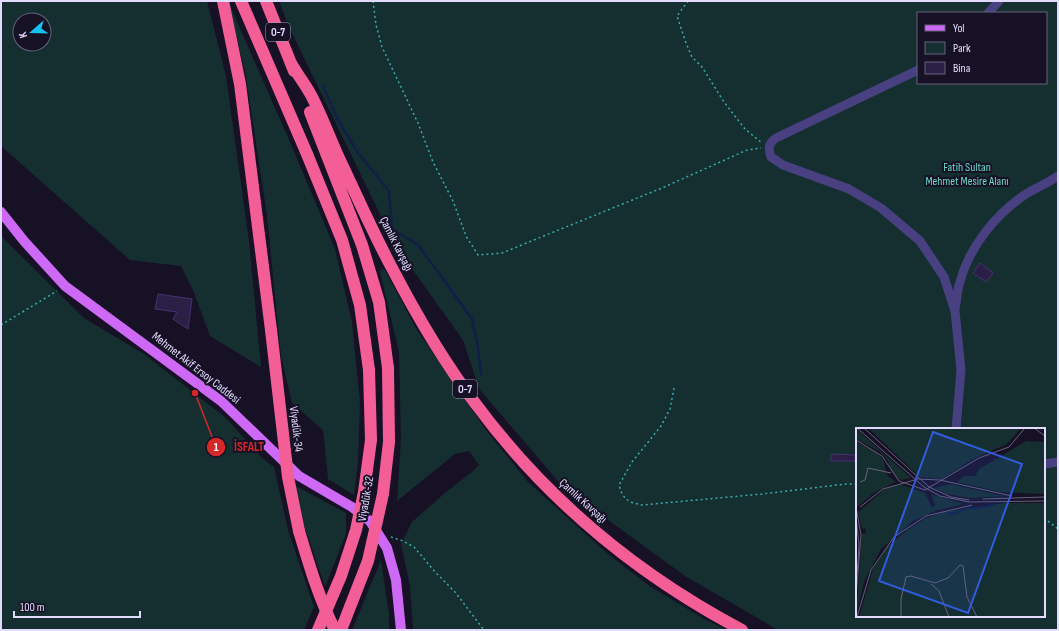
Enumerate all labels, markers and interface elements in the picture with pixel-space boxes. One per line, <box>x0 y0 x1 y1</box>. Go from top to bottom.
north arrow <box>12 12 52 52</box>
legend <box>917 12 1047 84</box>
text: Yol <box>953 21 965 36</box>
road number: O-7 <box>266 23 290 41</box>
text: K <box>16 30 30 40</box>
text: Park <box>953 41 971 56</box>
text: Bina <box>953 61 971 76</box>
park label: Fatih Sultan Mehmet Mesire Alanı <box>925 160 1009 189</box>
street label: Çamlık Kavşağı <box>376 214 416 274</box>
street label: Mehmet Akif Ersoy Caddesi <box>149 329 243 407</box>
road number: O-7 <box>453 380 477 398</box>
street label: Viyadük-34 <box>286 405 306 453</box>
inset map <box>856 428 1045 617</box>
callout: İSFALT <box>206 434 272 459</box>
text: İSFALT <box>234 439 264 455</box>
text: 1 <box>214 440 219 455</box>
street label: Viyadük-32 <box>355 475 377 523</box>
street label: Çamlık Kavşağı <box>556 476 610 526</box>
scale bar <box>14 593 140 619</box>
text: 100 m <box>20 600 45 615</box>

